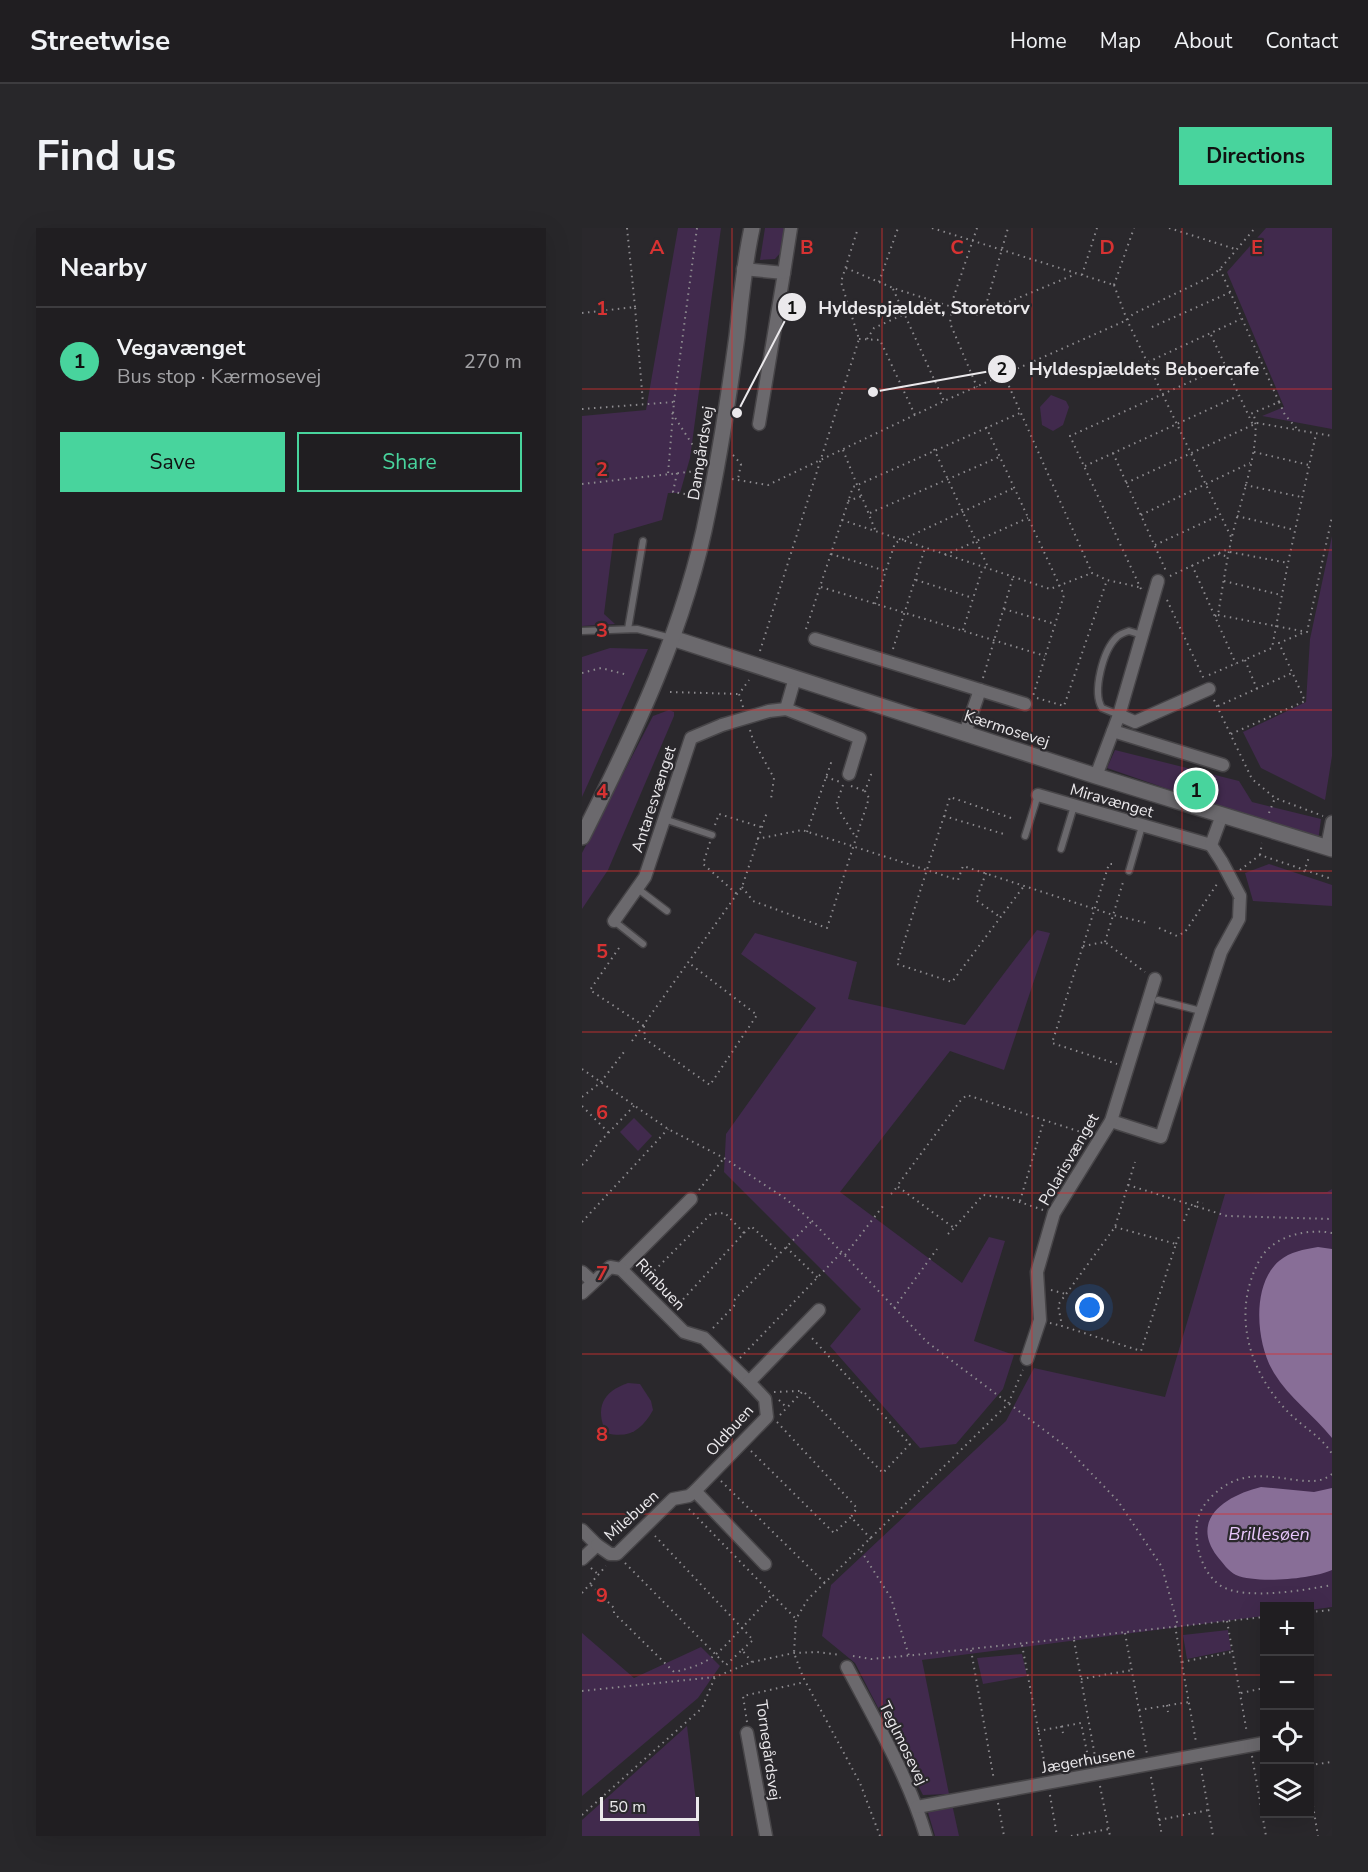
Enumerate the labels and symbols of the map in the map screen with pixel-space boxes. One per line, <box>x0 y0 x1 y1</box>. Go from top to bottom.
text: A <box>650 234 665 261</box>
text: B <box>800 234 814 261</box>
text: C <box>950 234 964 261</box>
text: D <box>1099 234 1115 261</box>
text: E <box>1251 234 1263 261</box>
callout: Hyldespjældet, Storetorv <box>777 289 1042 325</box>
text: 1 <box>596 295 608 322</box>
text: 1 <box>787 296 797 320</box>
text: Hyldespjældet, Storetorv <box>818 296 1030 320</box>
callout: Hyldespjældets Beboercafe <box>987 351 1271 387</box>
text: 2 <box>997 357 1007 381</box>
text: Hyldespjældets Beboercafe <box>1029 357 1259 381</box>
street label: Damgårdsvej <box>683 405 719 502</box>
text: 2 <box>596 456 608 483</box>
text: 3 <box>596 617 608 644</box>
street label: Kærmosevej <box>961 705 1052 753</box>
street label: Antaresvænget <box>626 743 682 855</box>
pin: 1 <box>1176 768 1216 812</box>
text: 4 <box>596 778 608 805</box>
street label: Miravænget <box>1067 779 1156 823</box>
text: 5 <box>596 938 608 965</box>
text: 6 <box>596 1099 608 1126</box>
street label: Polarisvænget <box>1034 1109 1104 1210</box>
street label: Rimbuen <box>630 1254 690 1316</box>
text: 7 <box>596 1260 608 1287</box>
your location <box>1075 1293 1104 1322</box>
street label: Oldbuen <box>701 1400 759 1461</box>
text: 8 <box>596 1421 608 1448</box>
street label: Milebuen <box>600 1485 664 1546</box>
water label: Brillesøen <box>1228 1522 1310 1546</box>
text: 9 <box>596 1582 608 1609</box>
street label: Tornegårdsvej <box>750 1698 786 1802</box>
street label: Teglmosevej <box>873 1698 933 1789</box>
street label: Jægerhusene <box>1039 1741 1137 1779</box>
scale bar <box>600 1794 699 1822</box>

